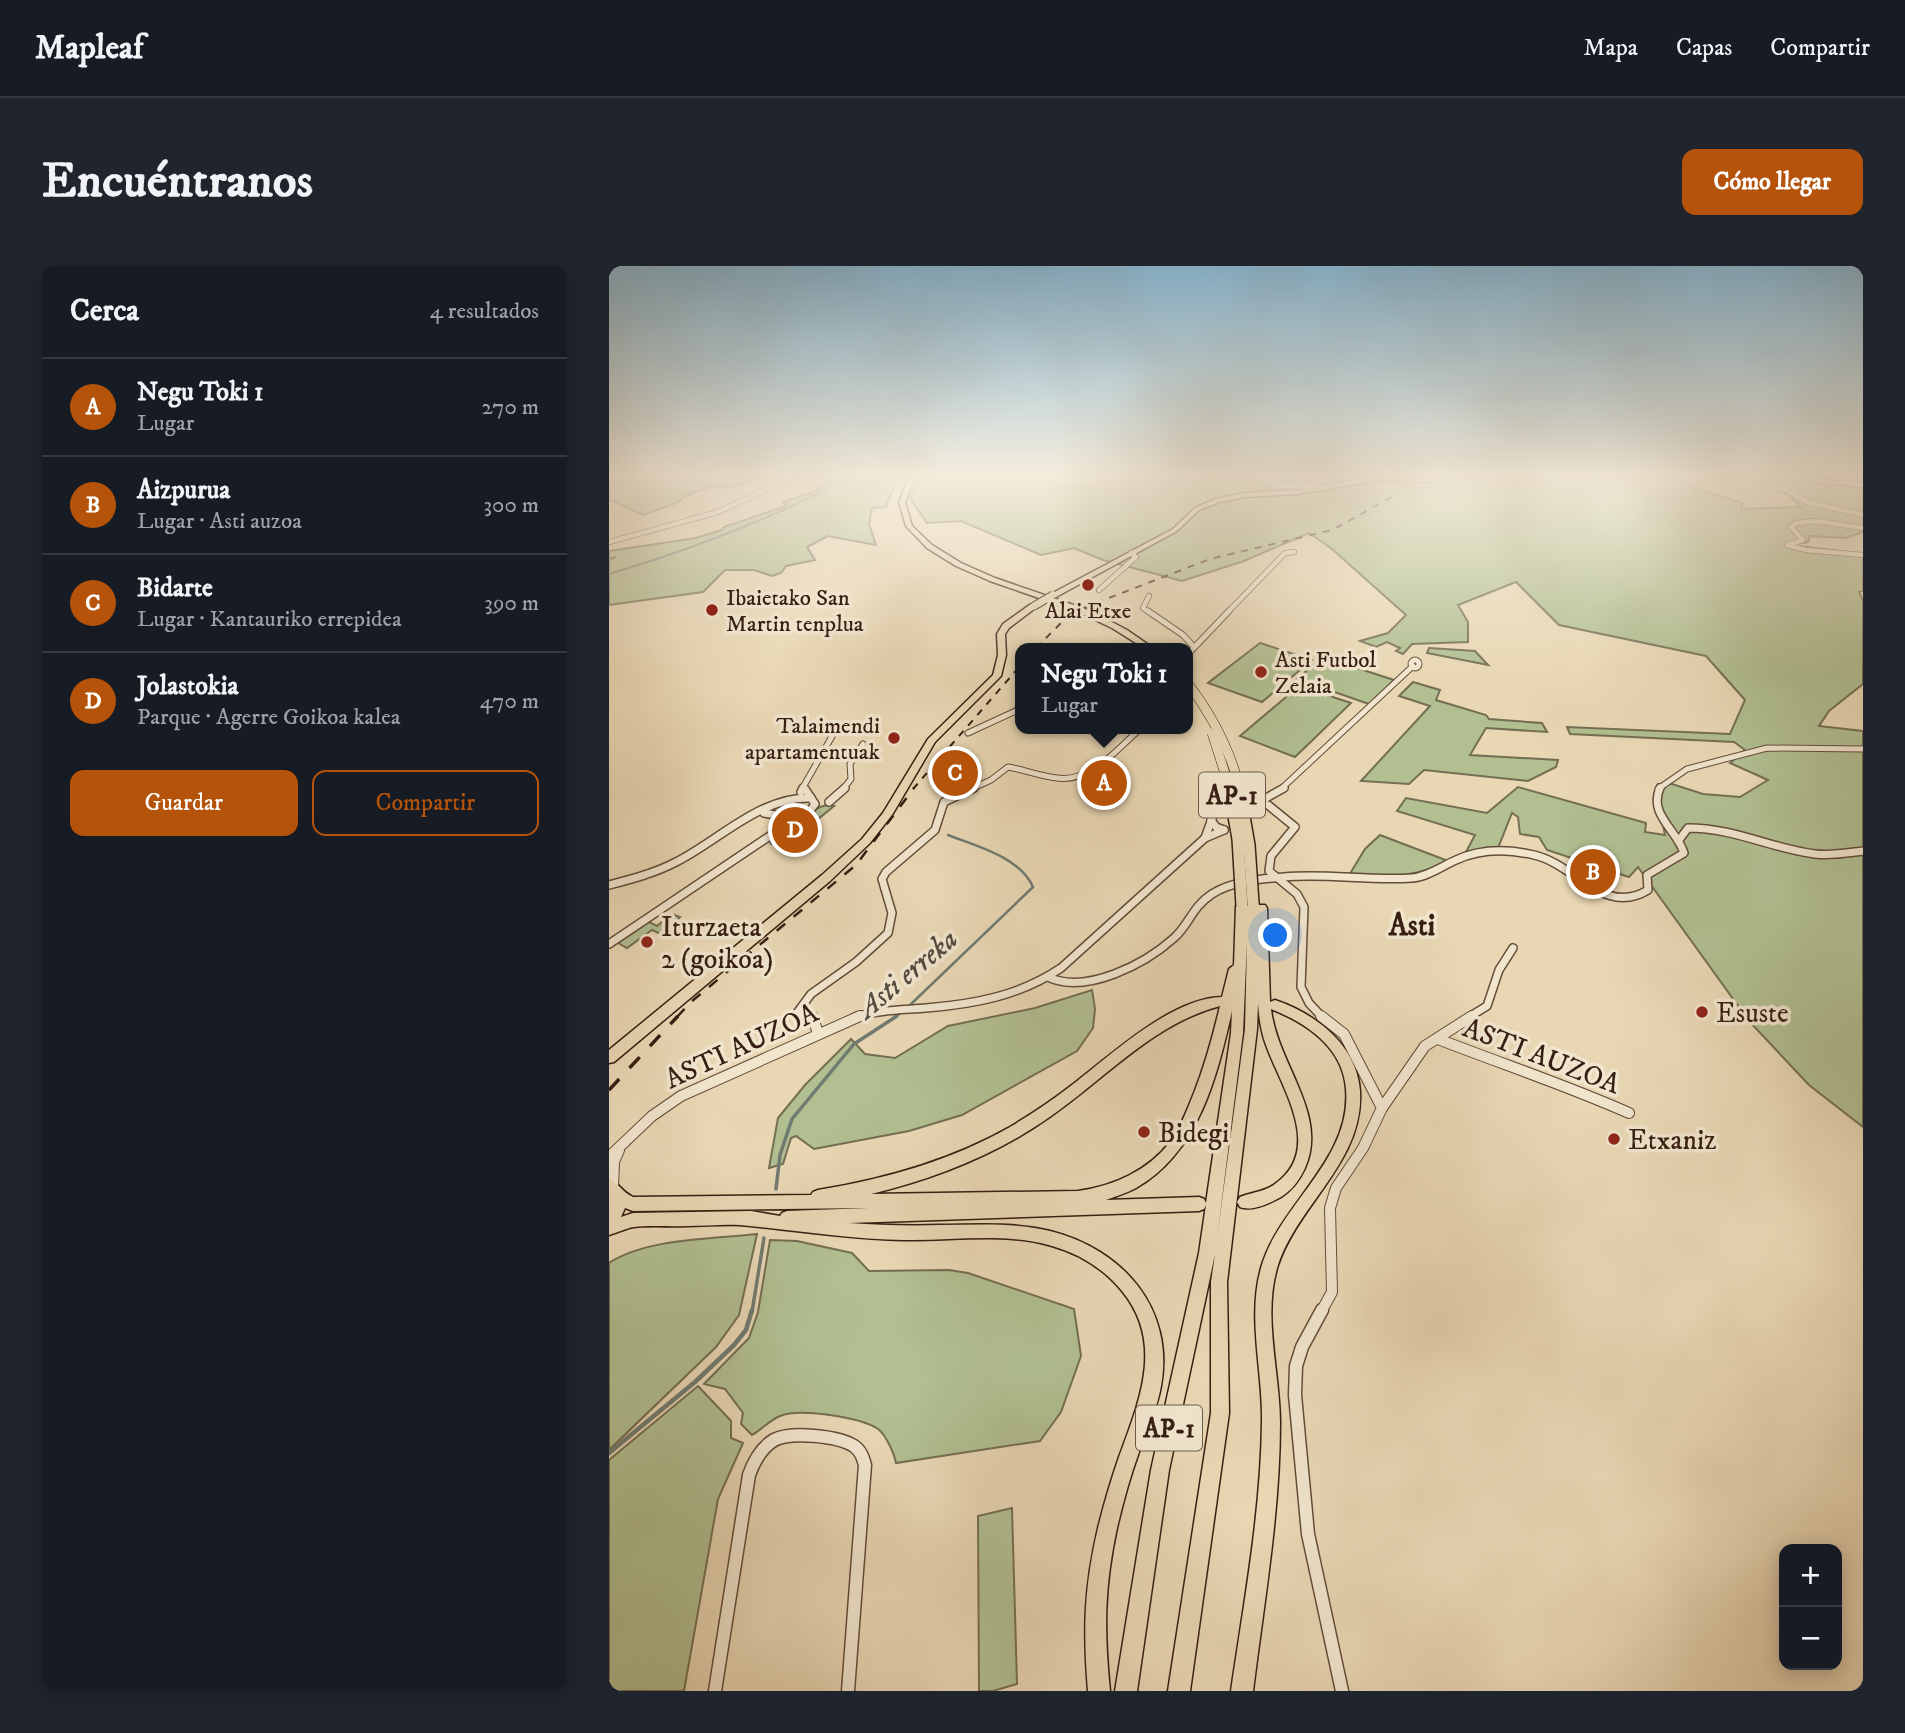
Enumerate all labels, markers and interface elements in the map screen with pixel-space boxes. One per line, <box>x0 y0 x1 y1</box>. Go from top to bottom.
text: Mapleaf <box>35 28 144 69</box>
text: Mapa <box>1584 33 1638 63</box>
text: Capas <box>1676 33 1732 63</box>
text: Compartir <box>1770 33 1870 63</box>
button: Cómo llegar <box>1682 149 1863 215</box>
text: Encuéntranos <box>42 151 313 213</box>
text: Cerca <box>70 293 139 330</box>
text: 4 resultados <box>430 297 539 326</box>
text: Negu Toki 1 <box>137 376 264 409</box>
text: A <box>86 393 100 422</box>
text: 270 m <box>482 393 539 422</box>
text: Lugar <box>137 409 194 438</box>
text: Aizpurua <box>137 474 230 507</box>
text: B <box>86 491 100 520</box>
text: 300 m <box>483 491 539 520</box>
text: Lugar · Asti auzoa <box>137 507 302 536</box>
text: Bidarte <box>137 572 213 605</box>
marker: Alai Etxe <box>1080 577 1096 593</box>
place label: Ibaietako San Martin tenplua <box>726 584 864 639</box>
text: C <box>85 589 101 618</box>
text: 390 m <box>484 589 539 618</box>
place label: Alai Etxe <box>1045 597 1131 626</box>
marker: Ibaietako San Martin tenplua <box>704 602 720 618</box>
text: Lugar · Kantauriko errepidea <box>137 605 402 634</box>
popup <box>1015 643 1193 734</box>
place label: Asti Futbol Zelaia <box>1275 646 1376 701</box>
text: Negu Toki 1 <box>1041 658 1167 691</box>
marker: Asti Futbol Zelaia <box>1253 664 1269 680</box>
text: Jolastokia <box>137 670 238 703</box>
text: D <box>84 687 102 716</box>
text: 470 m <box>480 687 539 716</box>
text: Lugar <box>1041 691 1098 720</box>
text: Parque · Agerre Goikoa kalea <box>137 703 401 732</box>
place label: Talaimendi apartamentuak <box>745 712 881 767</box>
marker: Talaimendi apartamentuak <box>886 730 902 746</box>
pin: C <box>932 747 978 799</box>
pin: A <box>1081 757 1127 809</box>
button: Guardar <box>70 770 298 836</box>
button: Compartir <box>312 770 539 836</box>
road number: AP-1 <box>1199 772 1265 818</box>
pin: D <box>772 804 818 856</box>
pin: B <box>1570 846 1616 898</box>
district label: Asti <box>1388 908 1435 945</box>
place label: Iturzaeta 2 (goikoa) <box>661 910 773 977</box>
your location <box>1258 918 1292 952</box>
water label: Asti erreka <box>848 921 966 1029</box>
marker: Iturzaeta 2 (goikoa) <box>639 934 655 950</box>
street label: ASTI AUZOA <box>659 995 825 1097</box>
place label: Esuste <box>1716 996 1789 1031</box>
marker: Esuste <box>1694 1004 1710 1020</box>
street label: ASTI AUZOA <box>1458 1010 1626 1103</box>
place label: Bidegi <box>1158 1116 1229 1151</box>
place label: Etxaniz <box>1628 1123 1716 1158</box>
marker: Bidegi <box>1136 1124 1152 1140</box>
marker: Etxaniz <box>1606 1131 1622 1147</box>
road number: AP-1 <box>1136 1406 1202 1450</box>
map controls <box>1779 1544 1842 1670</box>
button: + <box>1779 1544 1842 1607</box>
button: − <box>1779 1607 1842 1670</box>

